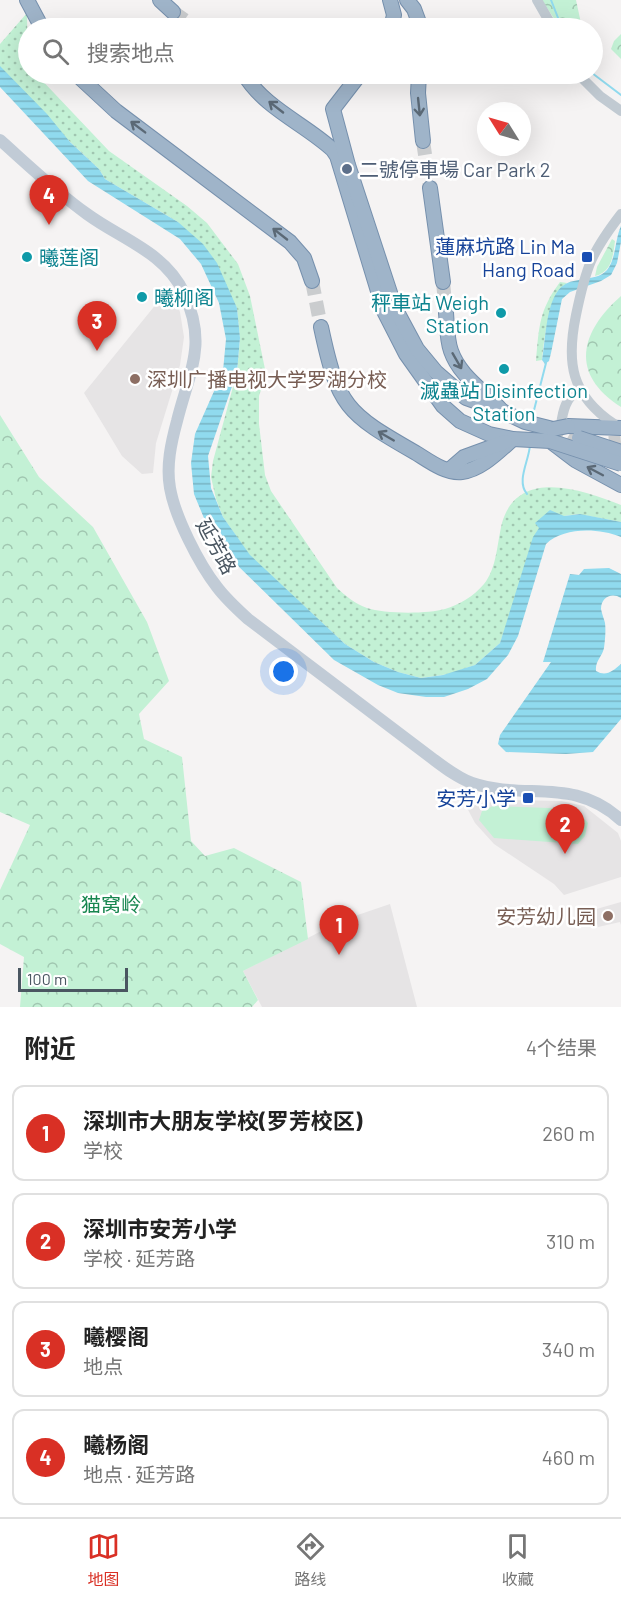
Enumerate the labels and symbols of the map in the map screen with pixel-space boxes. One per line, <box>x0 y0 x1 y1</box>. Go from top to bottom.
one-way arrow <box>414 97 425 117</box>
one-way arrow <box>269 101 285 114</box>
north arrow <box>477 102 531 156</box>
one-way arrow <box>131 121 147 134</box>
place label: 二號停車場 Car Park 2 <box>359 157 551 181</box>
marker: 二號停車場 Car Park 2 <box>340 162 354 176</box>
pin: 4 <box>29 176 68 225</box>
one-way arrow <box>272 227 288 240</box>
place label: 蓮麻坑路 Lin Ma Hang Road <box>435 234 575 281</box>
place label: 曦莲阁 <box>39 245 99 269</box>
marker: 曦莲阁 <box>20 250 34 264</box>
marker: 蓮麻坑路 Lin Ma Hang Road <box>580 250 594 264</box>
place label: 曦柳阁 <box>154 285 214 309</box>
marker: 曦柳阁 <box>135 290 149 304</box>
place label: 秤車站 Weigh Station <box>371 290 489 337</box>
pin: 3 <box>78 302 116 351</box>
marker: 秤車站 Weigh Station <box>494 306 508 320</box>
one-way arrow <box>451 352 463 369</box>
marker: 滅蟲站 Disinfection Station <box>497 362 511 376</box>
place label: 深圳广播电视大学罗湖分校 <box>147 367 387 391</box>
marker: 深圳广播电视大学罗湖分校 <box>128 372 142 386</box>
place label: 滅蟲站 Disinfection Station <box>420 378 588 425</box>
one-way arrow <box>378 430 395 442</box>
one-way arrow <box>587 465 604 477</box>
street label: 延芳路 <box>192 514 242 578</box>
your location <box>269 657 298 686</box>
place label: 安芳小学 <box>436 786 516 810</box>
marker: 安芳小学 <box>521 791 535 805</box>
pin: 2 <box>546 804 584 854</box>
park label: 猫窝岭 <box>81 892 141 916</box>
place label: 安芳幼儿园 <box>496 904 596 928</box>
pin: 1 <box>320 906 358 955</box>
marker: 安芳幼儿园 <box>601 909 615 923</box>
scale bar <box>18 965 128 992</box>

